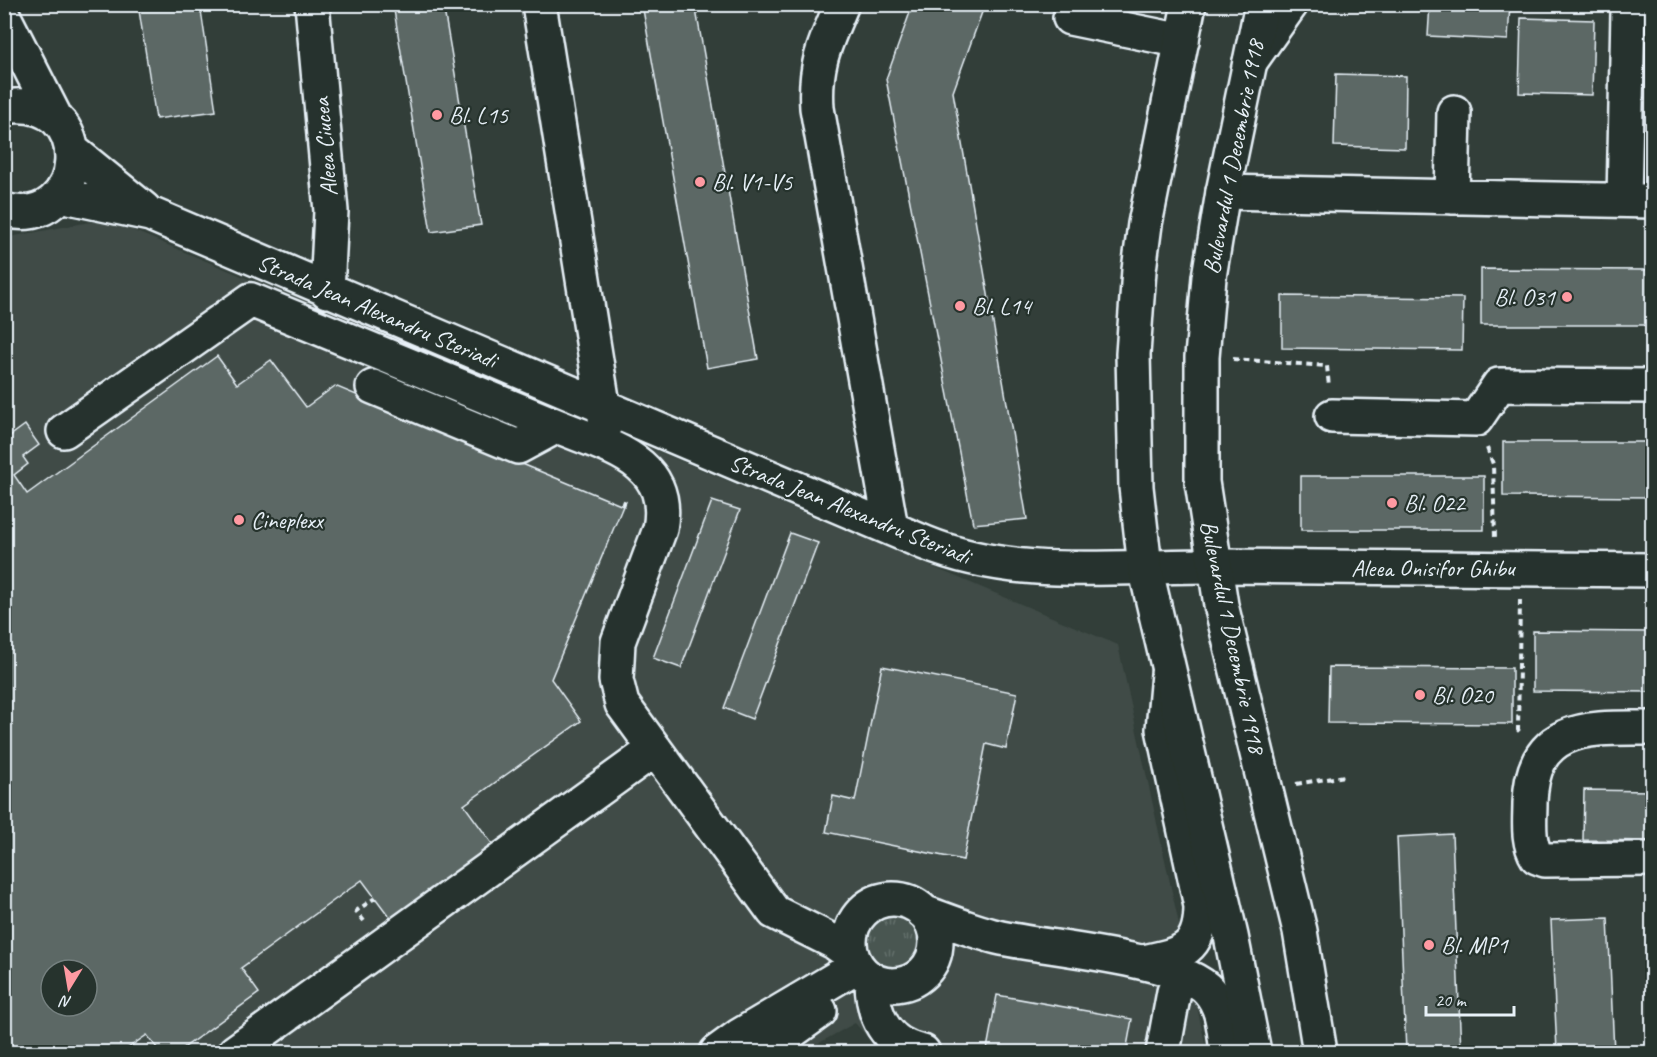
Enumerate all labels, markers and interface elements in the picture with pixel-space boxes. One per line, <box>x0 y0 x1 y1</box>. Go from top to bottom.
street label: Bulevardul 1 Decembrie 1918 <box>1196 35 1271 277</box>
street label: Aleea Ciucea <box>306 95 344 198</box>
place label: Bl. L15 <box>449 100 509 130</box>
marker: Bl. L15 <box>430 108 444 122</box>
place label: Bl. V1-V5 <box>712 167 793 197</box>
marker: Bl. V1-V5 <box>693 175 707 189</box>
street label: Strada Jean Alexandru Steriadi <box>253 247 504 376</box>
place label: Bl. O31 <box>1494 282 1556 312</box>
marker: Bl. O31 <box>1560 290 1574 304</box>
place label: Bl. L14 <box>972 291 1033 321</box>
marker: Bl. L14 <box>953 299 967 313</box>
street label: Strada Jean Alexandru Steriadi <box>725 447 977 572</box>
place label: Bl. O22 <box>1404 488 1467 518</box>
marker: Bl. O22 <box>1385 496 1399 510</box>
place label: Cineplexx <box>251 505 325 535</box>
marker: Cineplexx <box>232 513 246 527</box>
street label: Bulevardul 1 Decembrie 1918 <box>1194 518 1273 759</box>
street label: Aleea Onisifor Ghibu <box>1351 553 1517 583</box>
place label: Bl. O20 <box>1432 680 1495 710</box>
marker: Bl. O20 <box>1413 688 1427 702</box>
place label: Bl. MP1 <box>1441 930 1509 960</box>
marker: Bl. MP1 <box>1422 938 1436 952</box>
north arrow <box>39 958 99 1018</box>
scale bar <box>1426 979 1514 1017</box>
text: 20 m <box>1435 989 1468 1011</box>
text: N <box>57 990 73 1013</box>

